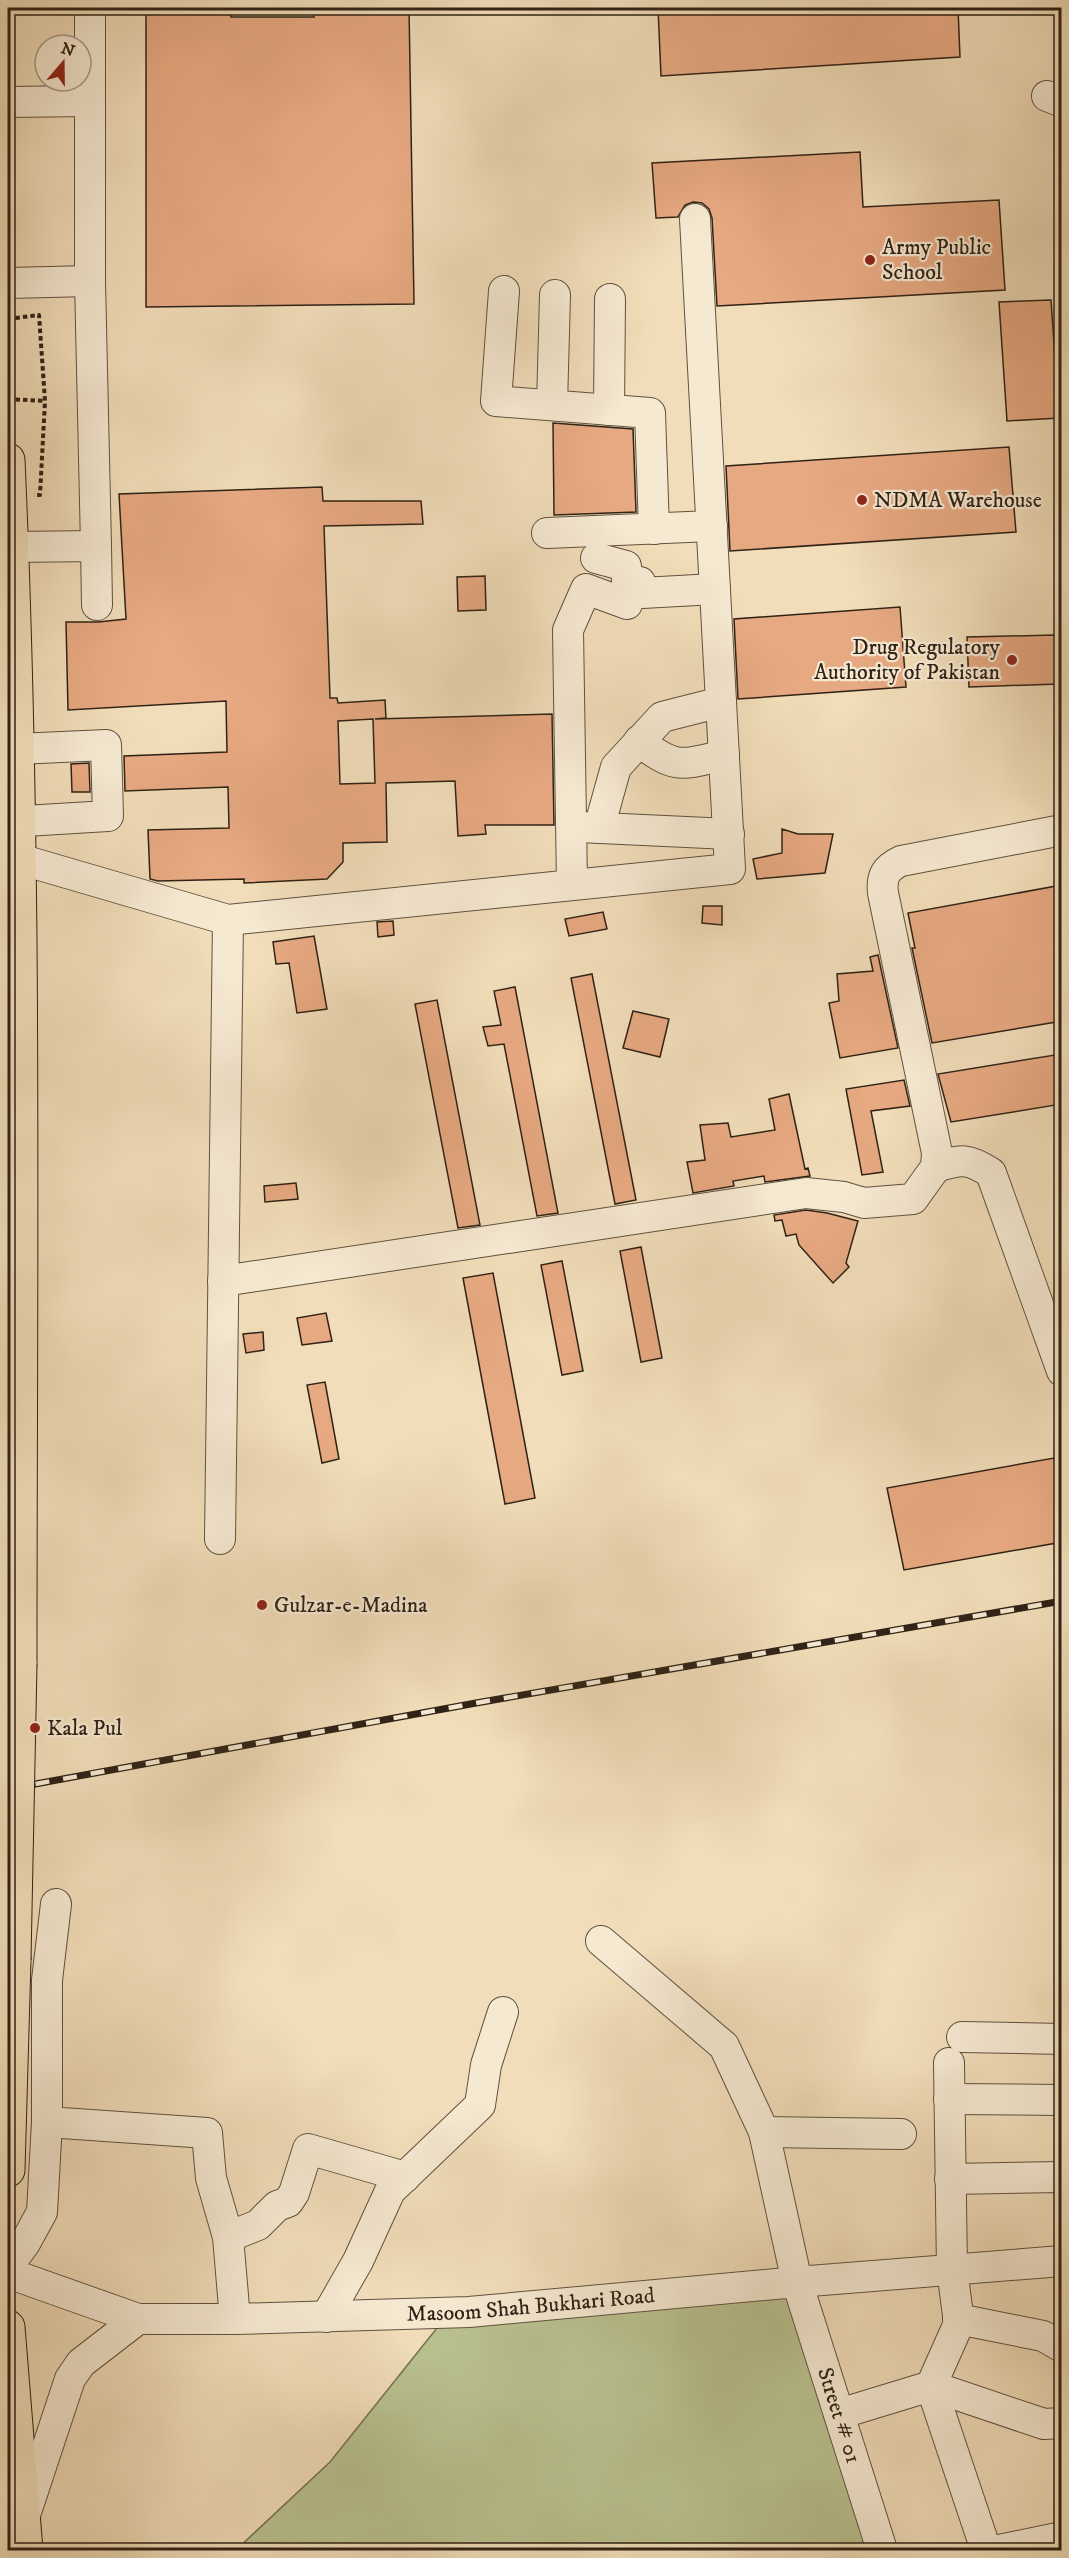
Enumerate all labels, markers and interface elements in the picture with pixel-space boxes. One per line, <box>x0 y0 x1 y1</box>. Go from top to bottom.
north arrow <box>33 33 93 93</box>
text: N <box>58 38 77 61</box>
place label: Army Public School <box>882 234 991 286</box>
marker: Army Public School <box>863 253 877 267</box>
place label: NDMA Warehouse <box>874 487 1042 514</box>
marker: NDMA Warehouse <box>855 493 869 507</box>
place label: Drug Regulatory Authority of Pakistan <box>814 634 1001 686</box>
marker: Drug Regulatory Authority of Pakistan <box>1005 653 1019 667</box>
place label: Gulzar-e-Madina <box>274 1592 428 1619</box>
marker: Gulzar-e-Madina <box>255 1598 269 1612</box>
place label: Kala Pul <box>47 1715 123 1742</box>
marker: Kala Pul <box>28 1721 42 1735</box>
street label: Masoom Shah Bukhari Road <box>406 2282 656 2327</box>
street label: Street # 01 <box>811 2364 867 2467</box>

